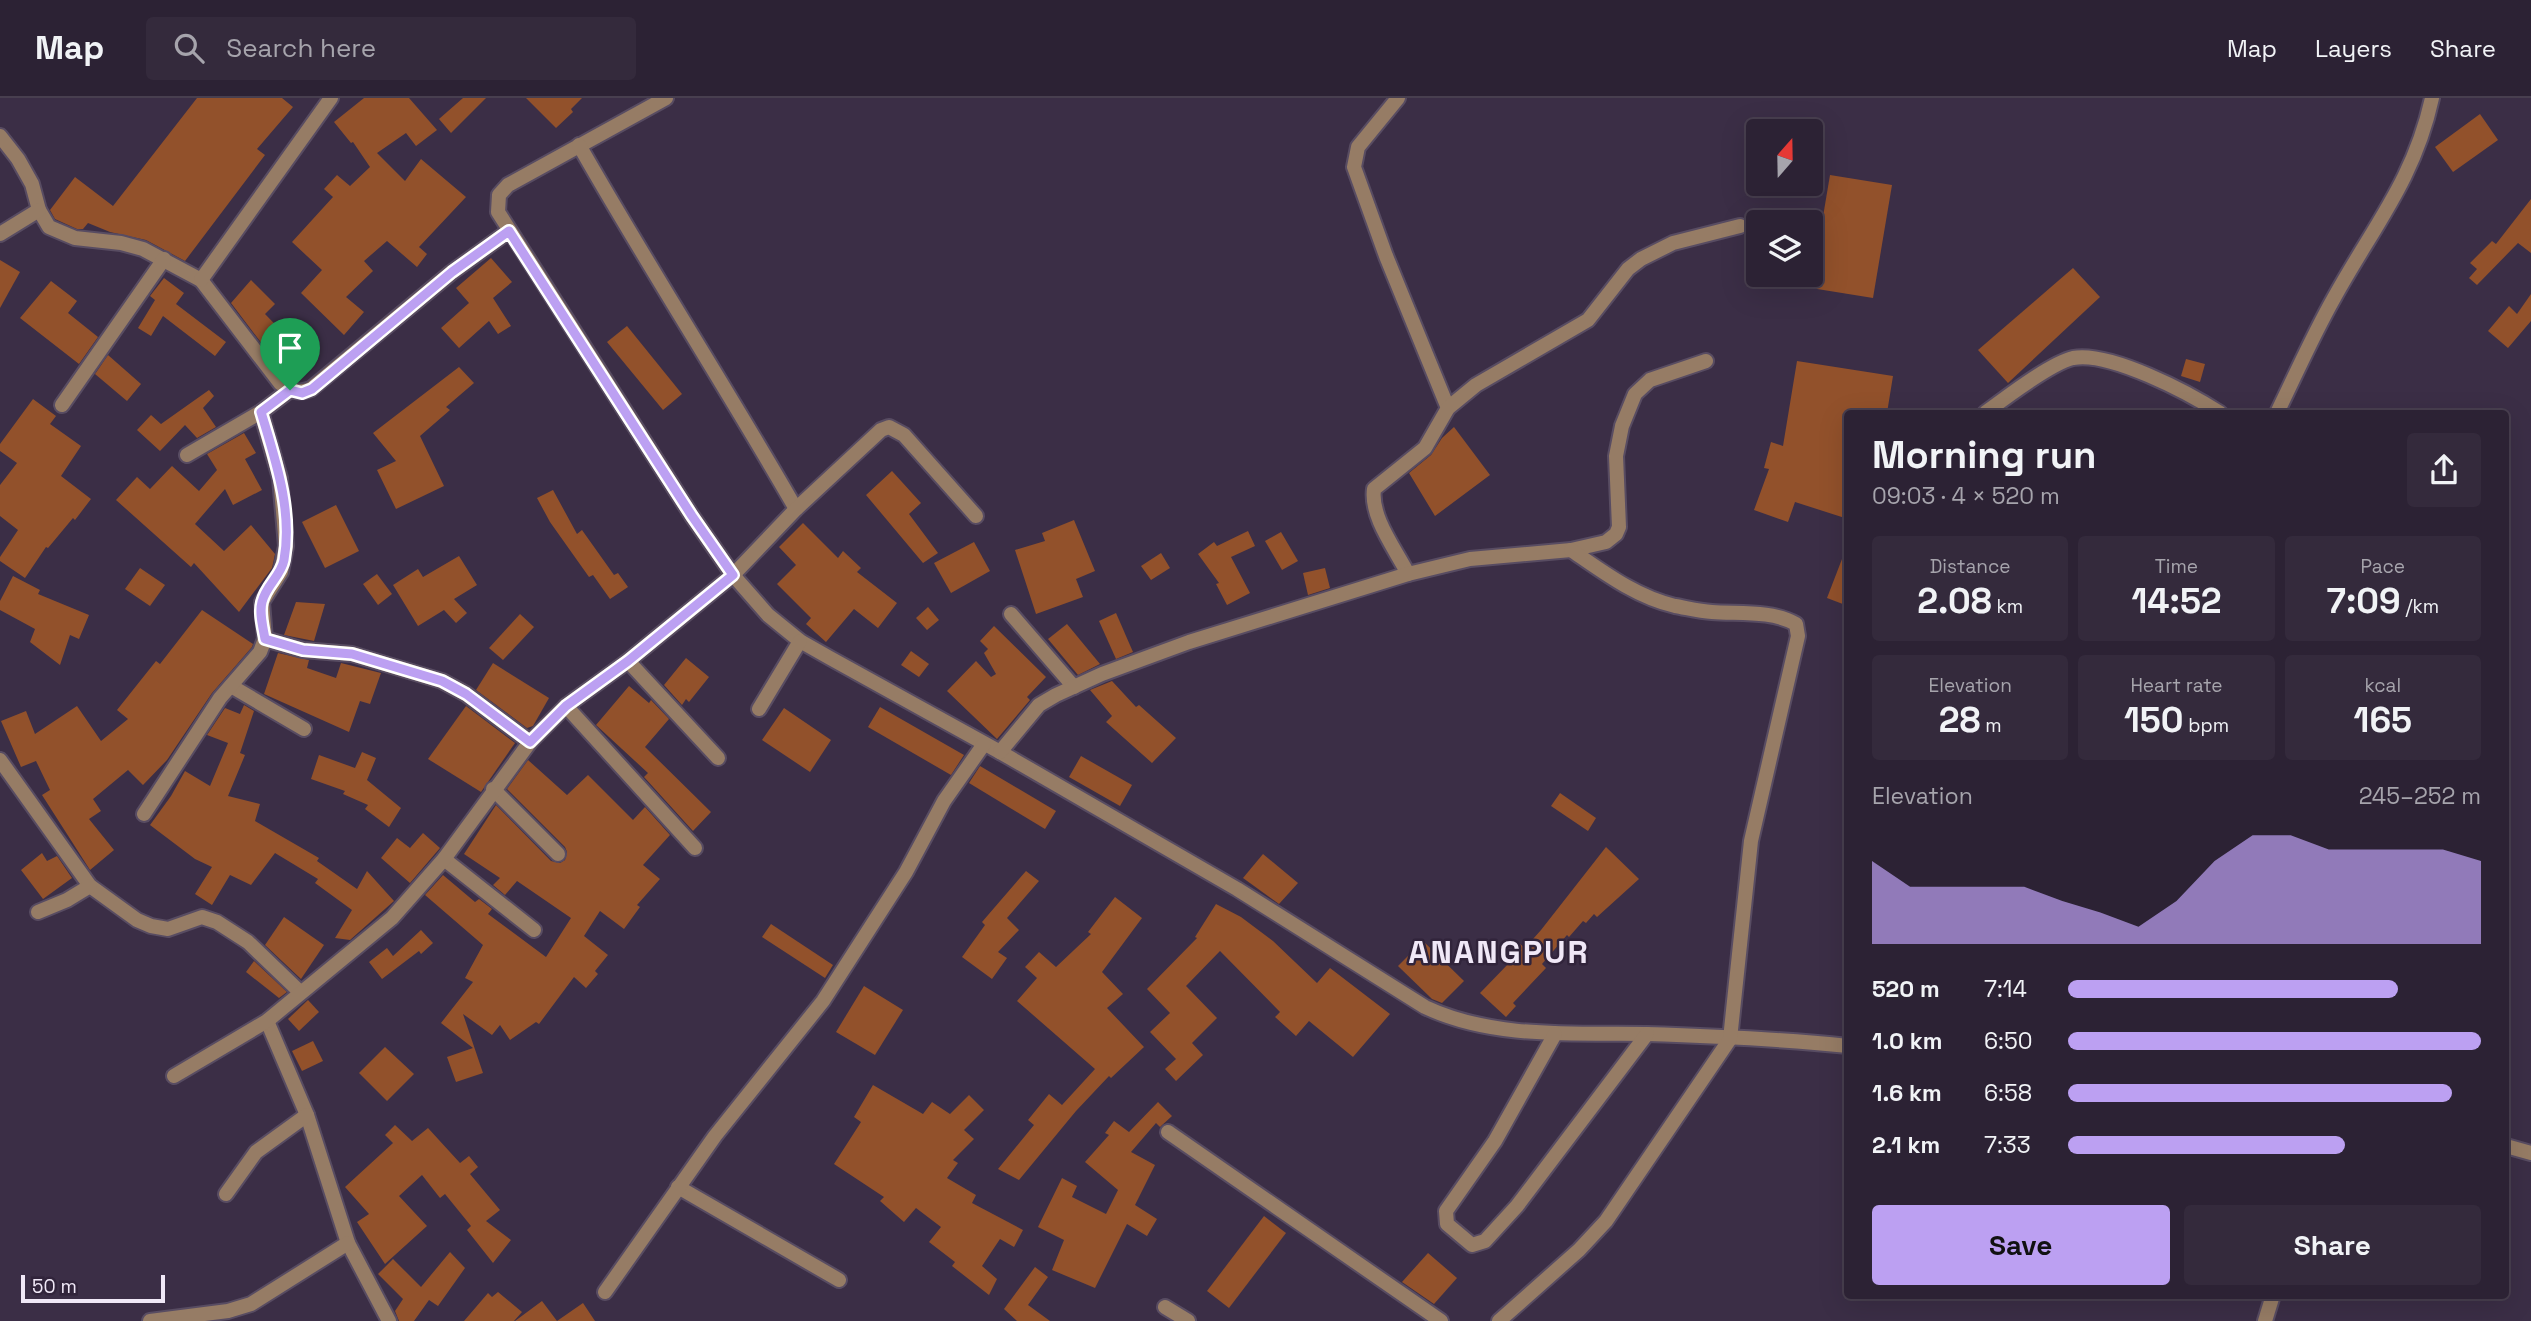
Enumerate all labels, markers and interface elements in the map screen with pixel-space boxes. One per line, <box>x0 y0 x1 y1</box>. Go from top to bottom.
search box <box>146 17 636 80</box>
text: Map <box>35 27 104 69</box>
icon: search <box>170 29 208 67</box>
text: Search here <box>226 31 376 65</box>
text: Map <box>2227 33 2277 64</box>
text: Layers <box>2315 33 2392 64</box>
text: Share <box>2430 33 2496 64</box>
north arrow <box>1746 119 1824 196</box>
map controls <box>1746 119 1823 287</box>
button: layers <box>1746 210 1823 287</box>
pin <box>260 318 320 390</box>
icon: arrive <box>271 329 309 367</box>
text: Morning run <box>1872 431 2097 479</box>
button: share <box>2407 433 2481 507</box>
text: 09:03 · 4 × 520 m <box>1872 481 2060 511</box>
text: Distance <box>1930 554 2011 579</box>
text: Time <box>2155 554 2198 579</box>
text: Pace <box>2361 554 2405 579</box>
text: 2.08 <box>1917 579 1992 623</box>
text: 14:52 <box>2131 579 2222 623</box>
text: 7:09 <box>2327 579 2401 623</box>
text: km <box>1992 594 2023 619</box>
text: /km <box>2401 594 2439 619</box>
text: Elevation <box>1929 673 2012 698</box>
text: Heart rate <box>2130 673 2223 698</box>
text: kcal <box>2364 673 2401 698</box>
text: 28 <box>1939 698 1980 742</box>
text: 150 <box>2124 698 2183 742</box>
text: 165 <box>2354 698 2412 742</box>
text: m <box>1980 713 2002 738</box>
text: bpm <box>2183 713 2229 738</box>
text: Elevation <box>1872 781 1973 811</box>
text: 245–252 m <box>2359 781 2481 811</box>
district label: ANANGPUR <box>1408 932 1590 972</box>
text: 520 m <box>1872 974 1940 1004</box>
text: 7:14 <box>1984 974 2027 1004</box>
text: 1.0 km <box>1872 1026 1942 1056</box>
text: 6:50 <box>1984 1026 2032 1056</box>
text: 1.6 km <box>1872 1078 1942 1108</box>
text: 6:58 <box>1984 1078 2032 1108</box>
text: 2.1 km <box>1872 1130 1940 1160</box>
text: 7:33 <box>1984 1130 2031 1160</box>
button: Save <box>1872 1205 2170 1285</box>
button: Share <box>2184 1205 2481 1285</box>
scale bar <box>21 1272 164 1304</box>
text: 50 m <box>32 1274 77 1299</box>

